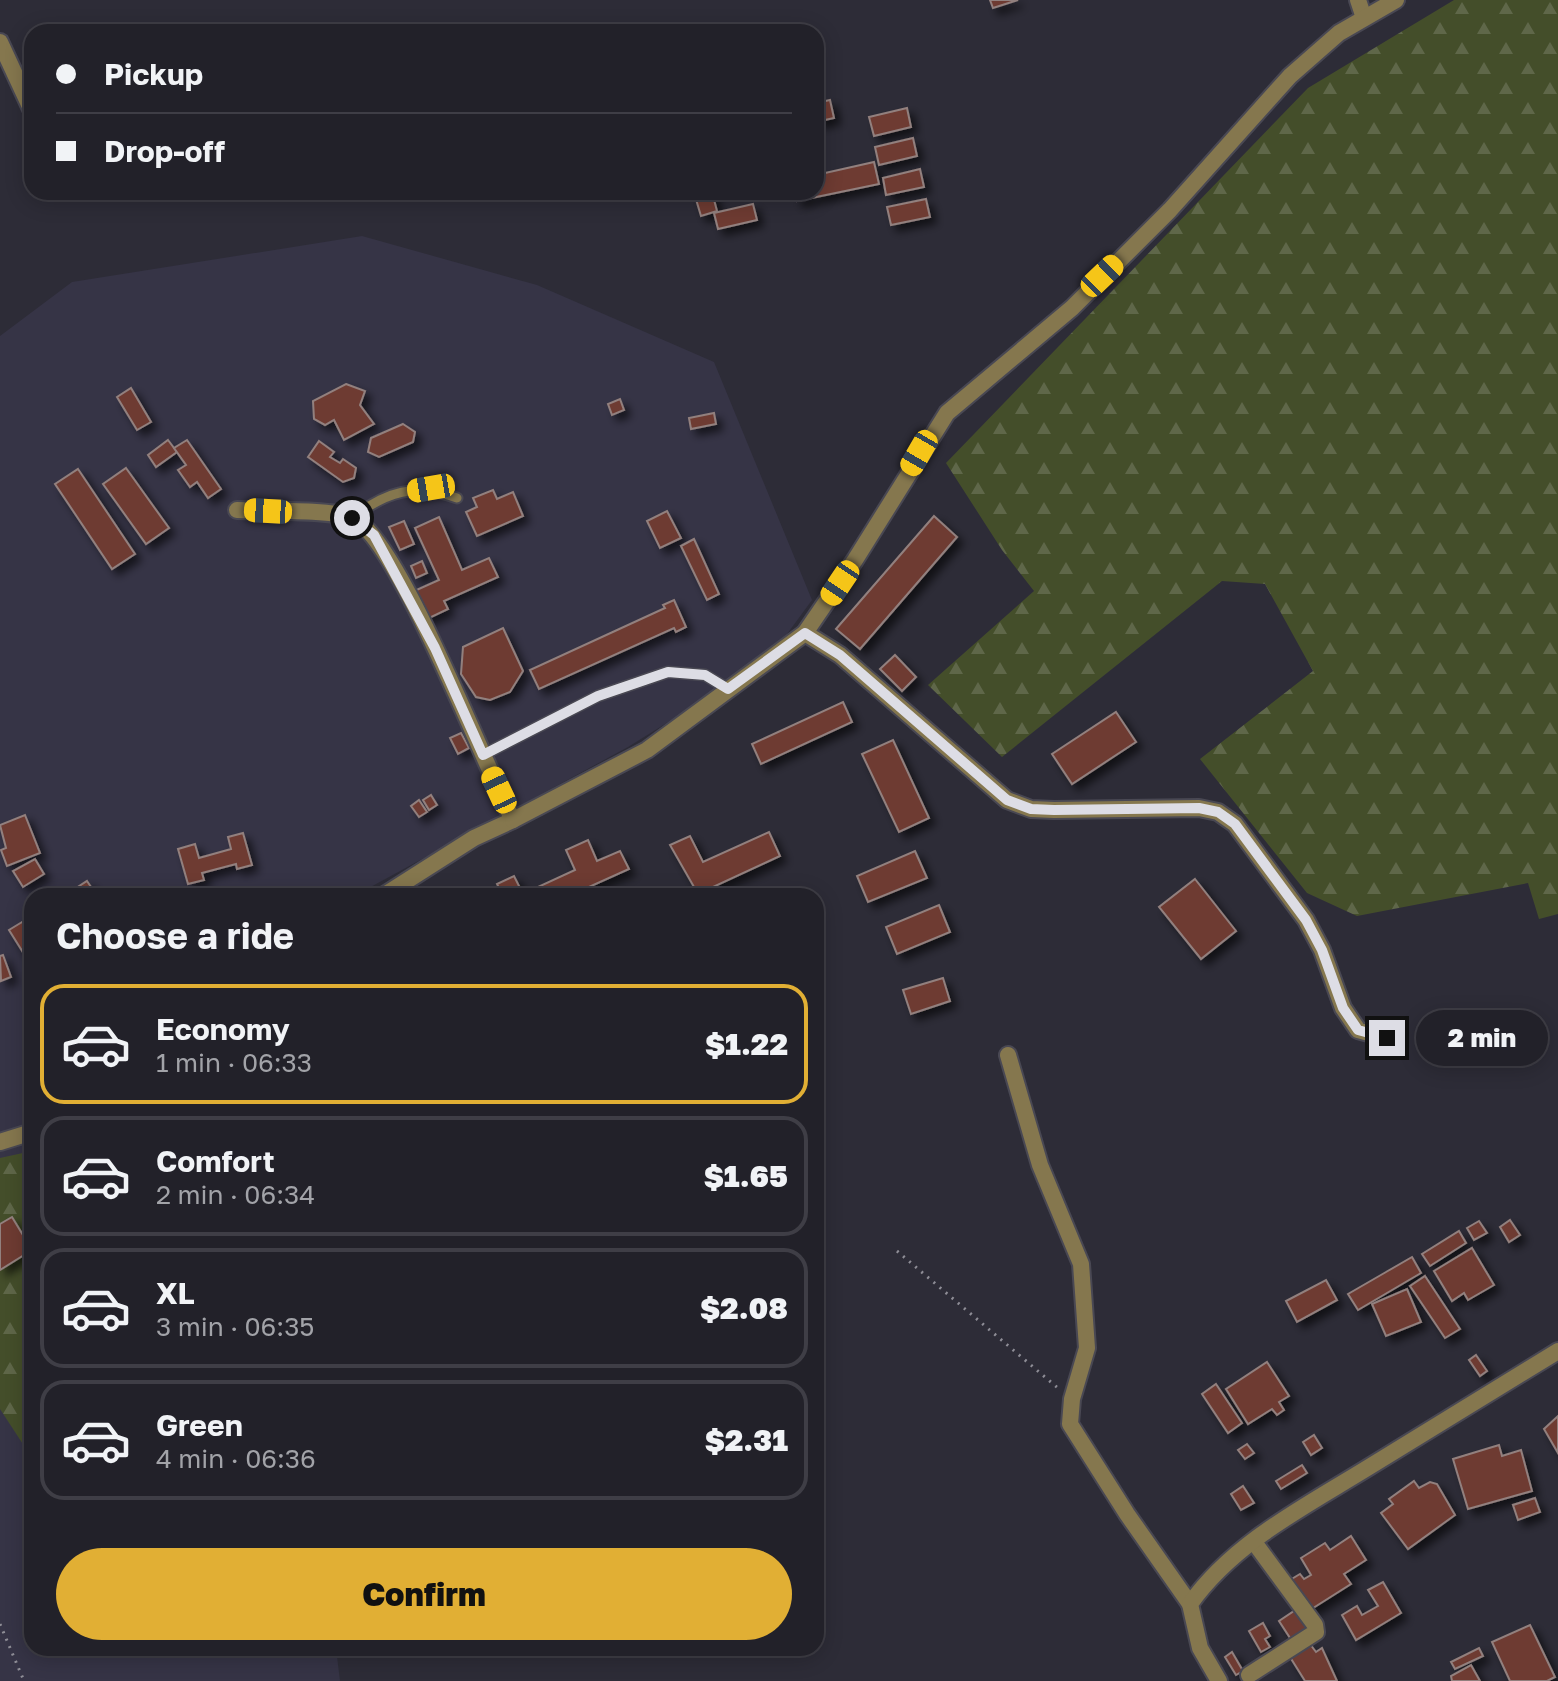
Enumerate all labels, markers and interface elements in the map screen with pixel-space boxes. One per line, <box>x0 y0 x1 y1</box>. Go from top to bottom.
text: Pickup <box>104 56 203 92</box>
text: Drop-off <box>104 133 225 169</box>
car <box>1076 251 1128 301</box>
car <box>897 426 941 480</box>
car <box>405 472 457 504</box>
car <box>243 498 293 524</box>
route start <box>334 500 370 536</box>
car <box>817 556 863 610</box>
car <box>478 763 520 817</box>
text: Choose a ride <box>56 914 294 957</box>
icon: car <box>60 1008 132 1080</box>
callout: 2 min <box>1415 1010 1547 1066</box>
text: Economy <box>156 1011 290 1047</box>
route end <box>1369 1020 1405 1056</box>
text: 2 min <box>1448 1022 1516 1053</box>
text: $1.22 <box>705 1026 788 1062</box>
text: 1 min · 06:33 <box>156 1047 312 1078</box>
icon: car <box>60 1140 132 1212</box>
text: Comfort <box>156 1143 275 1179</box>
text: $1.65 <box>704 1158 788 1194</box>
text: 2 min · 06:34 <box>156 1179 315 1210</box>
icon: car <box>60 1272 132 1344</box>
text: XL <box>156 1275 195 1311</box>
text: $2.08 <box>700 1290 788 1326</box>
text: 3 min · 06:35 <box>156 1311 314 1342</box>
icon: car <box>60 1404 132 1476</box>
text: Green <box>156 1407 243 1443</box>
text: $2.31 <box>705 1422 788 1458</box>
text: 4 min · 06:36 <box>156 1443 316 1474</box>
button: Confirm <box>56 1548 792 1640</box>

